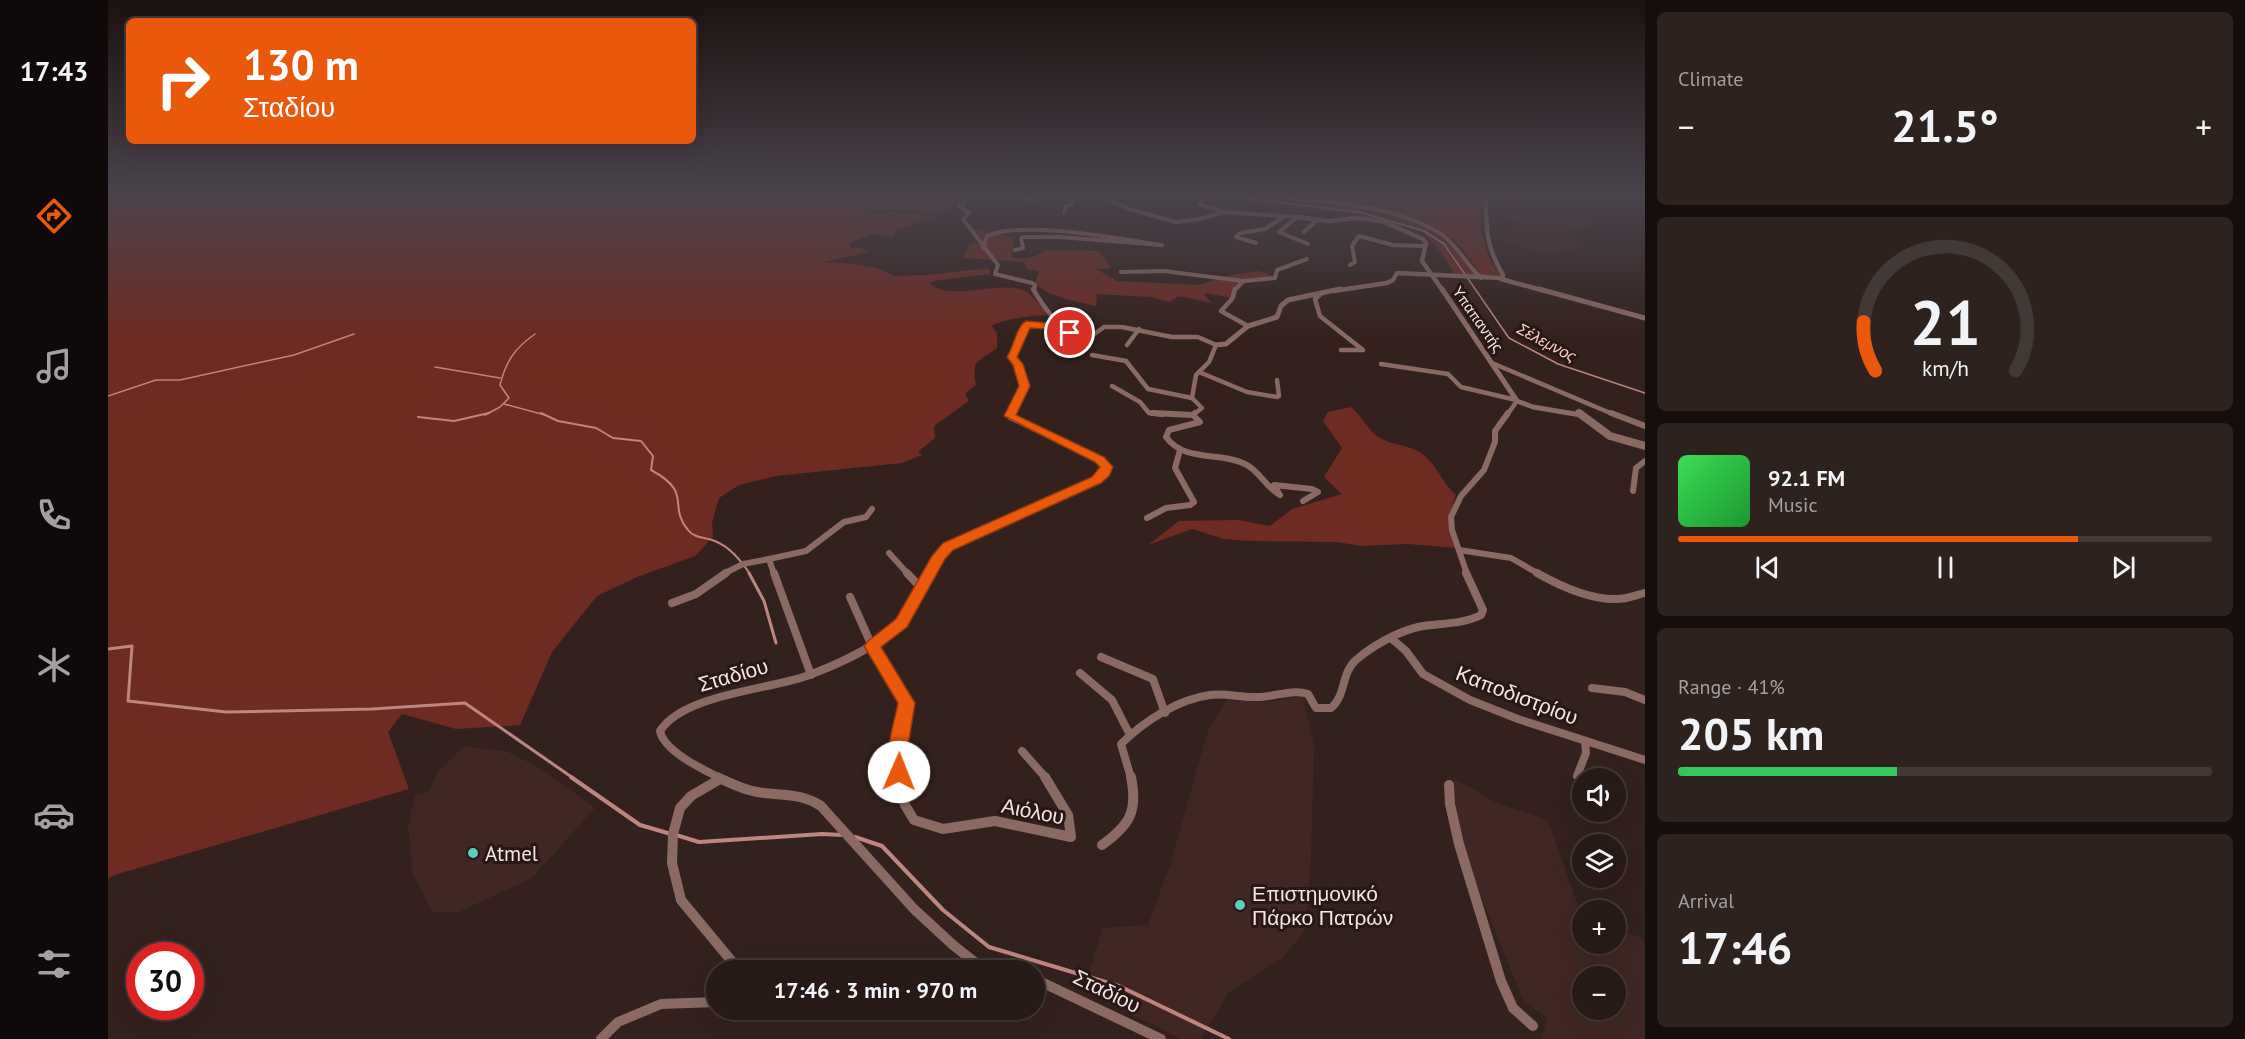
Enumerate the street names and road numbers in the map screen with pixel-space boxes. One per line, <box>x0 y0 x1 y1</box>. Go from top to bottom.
street label: Υπαπαντής <box>1448 282 1508 356</box>
street label: Σταδίου <box>695 652 771 698</box>
street label: Καποδιστρίου <box>1452 659 1582 731</box>
street label: Αιόλου <box>999 792 1067 830</box>
street label: Σταδίου <box>1069 963 1145 1019</box>

